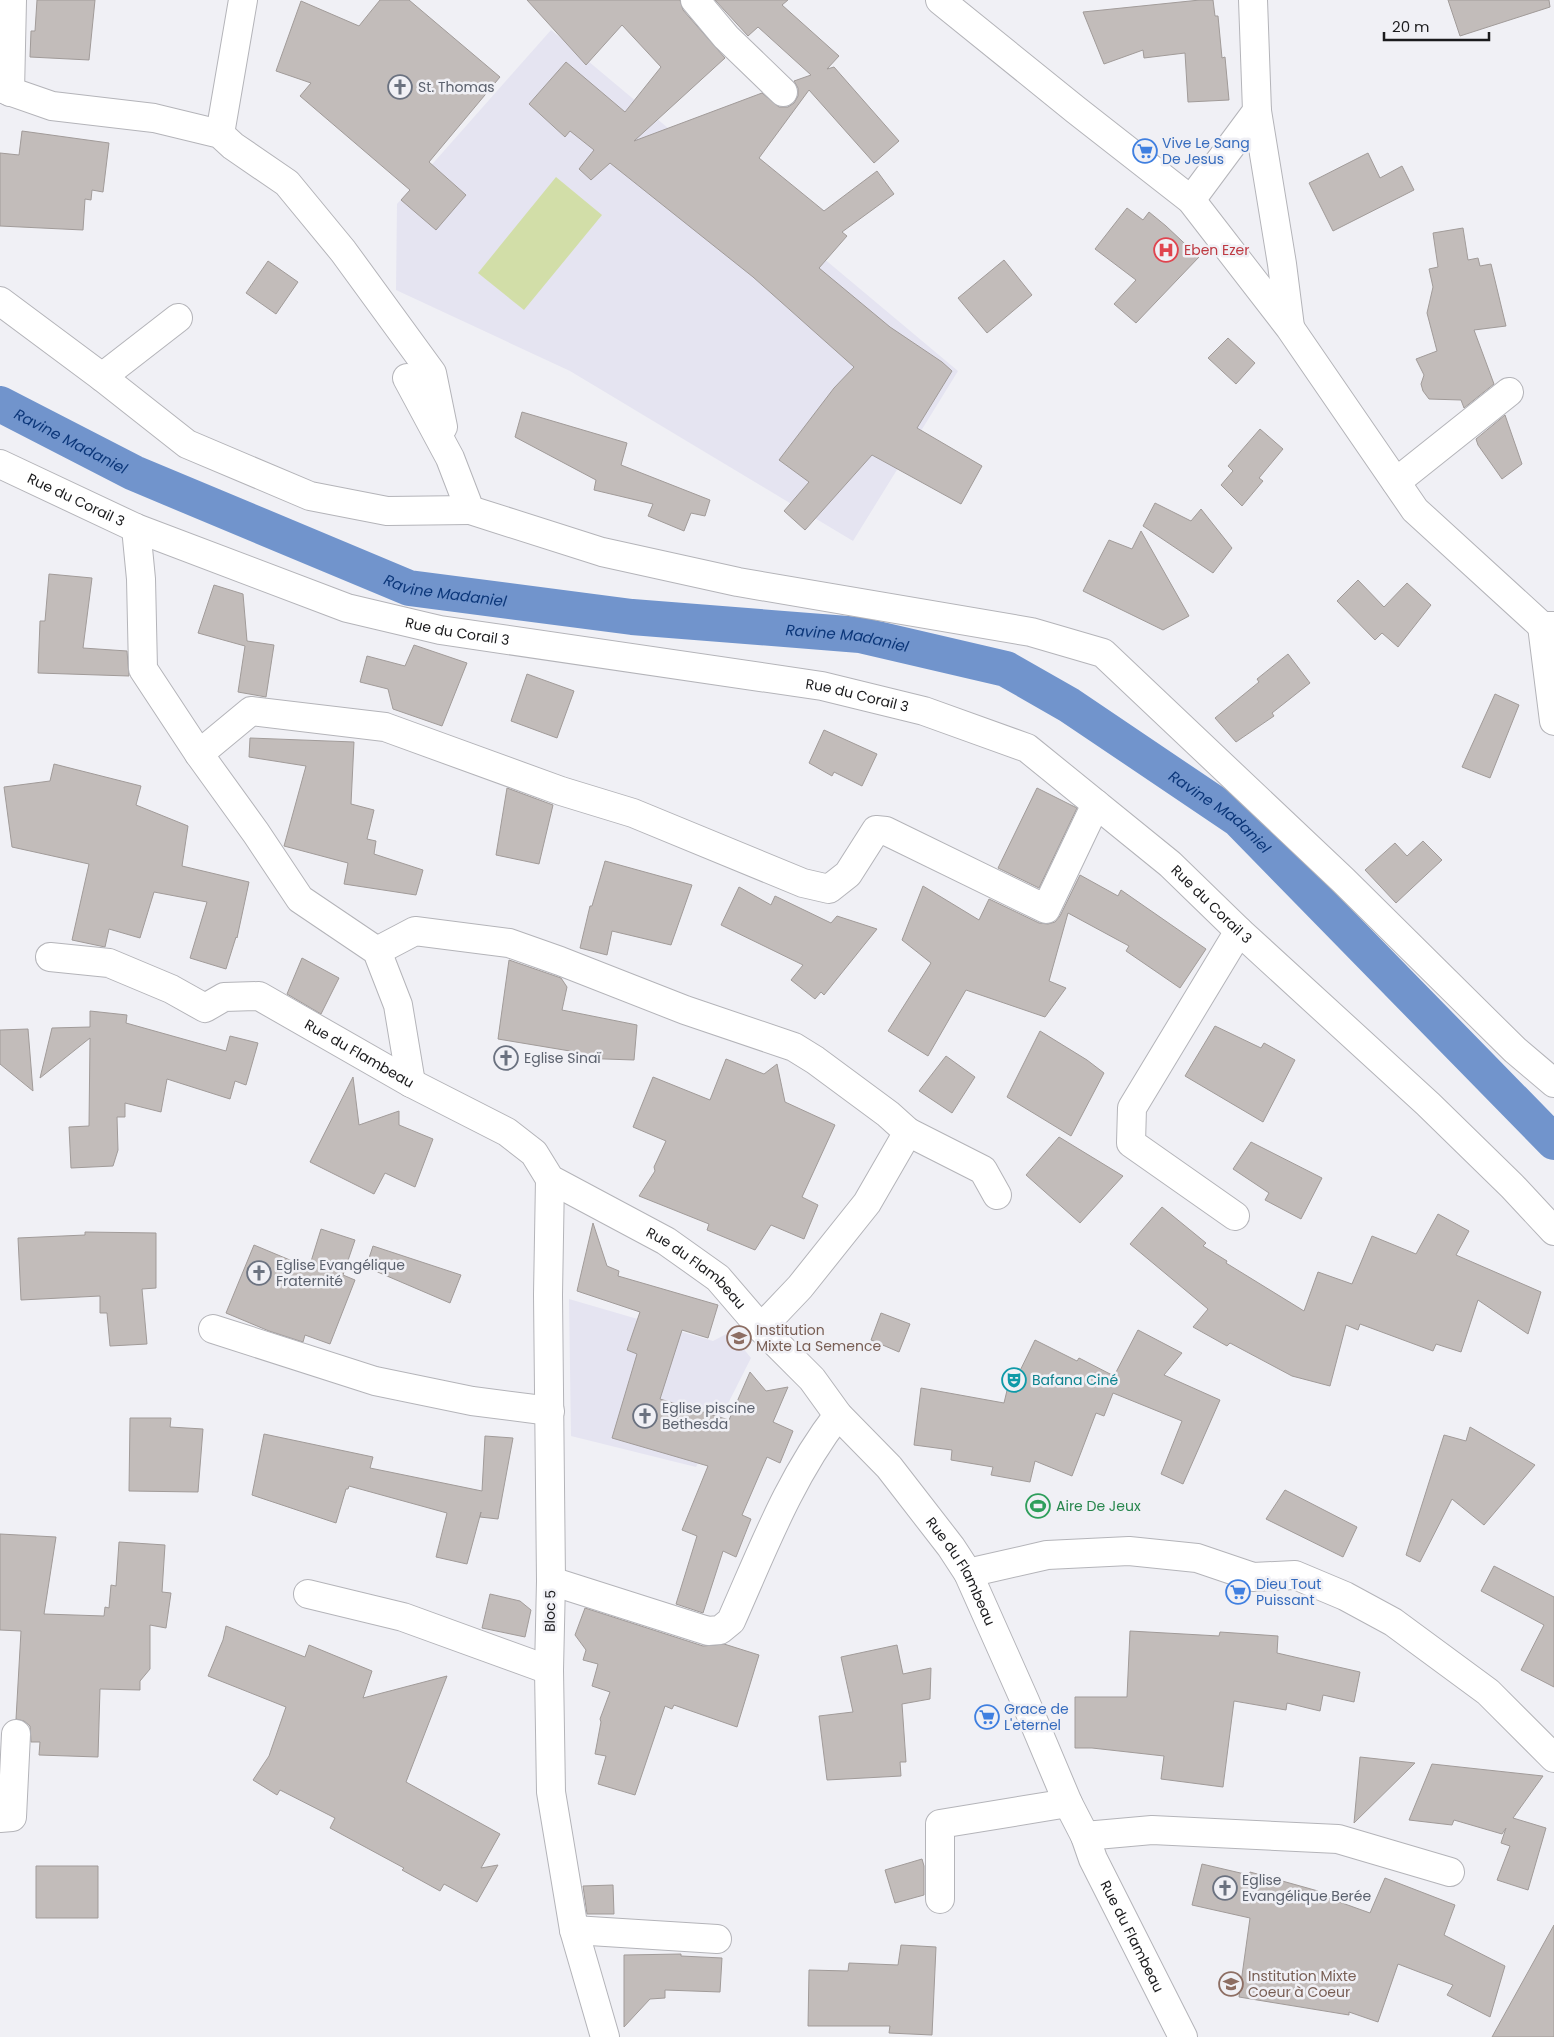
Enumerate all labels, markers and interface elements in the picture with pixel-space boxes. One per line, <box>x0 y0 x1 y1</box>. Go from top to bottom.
scale bar <box>1384 10 1489 42</box>
text: 20 m <box>1392 16 1430 37</box>
church icon: St. Thomas <box>387 74 413 100</box>
place label: St. Thomas <box>418 77 495 97</box>
place label: Vive Le Sang De Jesus <box>1162 133 1250 169</box>
supermarket icon: Vive Le Sang De Jesus <box>1132 138 1158 164</box>
hospital icon: Eben Ezer <box>1153 237 1179 263</box>
place label: Eben Ezer <box>1184 240 1249 260</box>
water label: Ravine Madaniel <box>11 403 132 479</box>
street label: Rue du Corail 3 <box>24 468 128 531</box>
water label: Ravine Madaniel <box>381 568 508 611</box>
street label: Rue du Corail 3 <box>403 612 511 650</box>
water label: Ravine Madaniel <box>785 619 911 657</box>
street label: Rue du Corail 3 <box>804 674 911 717</box>
water label: Ravine Madaniel <box>1165 765 1276 858</box>
street label: Rue du Corail 3 <box>1167 860 1256 948</box>
street label: Rue du Flambeau <box>301 1014 418 1093</box>
church icon: Eglise Sinaï <box>493 1045 519 1071</box>
place label: Eglise Sinaï <box>524 1048 601 1068</box>
street label: Rue du Flambeau <box>643 1222 750 1313</box>
place label: Eglise Evangélique Fraternité <box>276 1255 405 1291</box>
church icon: Eglise Evangélique Fraternité <box>246 1260 272 1286</box>
place label: Institution Mixte La Semence <box>756 1320 881 1356</box>
school or university icon: Institution Mixte La Semence <box>726 1325 752 1351</box>
theatre icon: Bafana Ciné <box>1001 1367 1027 1393</box>
place label: Bafana Ciné <box>1032 1370 1118 1390</box>
place label: Eglise piscine Bethesda <box>662 1398 755 1434</box>
church icon: Eglise piscine Bethesda <box>632 1403 658 1429</box>
sports icon: Aire De Jeux <box>1025 1493 1051 1519</box>
place label: Aire De Jeux <box>1056 1496 1141 1516</box>
street label: Rue du Flambeau <box>921 1513 1000 1629</box>
place label: Dieu Tout Puissant <box>1256 1574 1321 1610</box>
supermarket icon: Dieu Tout Puissant <box>1225 1579 1251 1605</box>
street label: Bloc 5 <box>540 1590 560 1632</box>
place label: Grace de L'eternel <box>1004 1699 1069 1735</box>
supermarket icon: Grace de L'eternel <box>974 1704 1000 1730</box>
place label: Eglise Evangélique Berée <box>1242 1870 1371 1906</box>
church icon: Eglise Evangélique Berée <box>1212 1875 1238 1901</box>
street label: Rue du Flambeau <box>1095 1877 1169 1996</box>
place label: Institution Mixte Coeur à Coeur <box>1248 1966 1357 2002</box>
school or university icon: Institution Mixte Coeur à Coeur <box>1218 1971 1244 1997</box>

